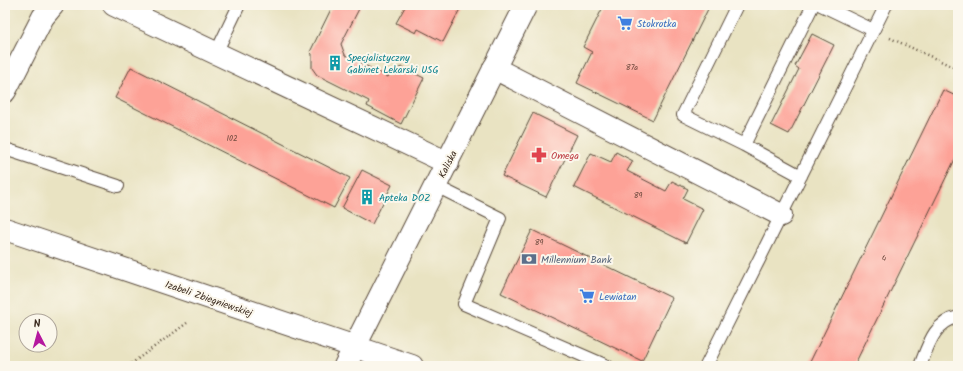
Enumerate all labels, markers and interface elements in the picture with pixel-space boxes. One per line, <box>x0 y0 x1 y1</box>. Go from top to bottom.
supermarket icon: Stokrotka <box>616 14 634 32</box>
place label: Stokrotka <box>637 16 677 32</box>
place label: Specjalistyczny Gabinet Lekarski USG <box>347 50 439 78</box>
building icon: Specjalistyczny Gabinet Lekarski USG <box>326 54 344 72</box>
house number: 87a <box>626 61 638 74</box>
house number: 102 <box>226 132 238 145</box>
pharmacy icon: Omega <box>530 146 548 164</box>
street label: Kaliska <box>434 148 462 181</box>
place label: Omega <box>551 148 579 164</box>
building icon: Apteka DOZ <box>358 188 376 206</box>
house number: 89 <box>634 189 642 202</box>
place label: Apteka DOZ <box>379 190 430 206</box>
house number: 89 <box>535 236 543 249</box>
bank icon: Millennium Bank <box>520 250 538 268</box>
place label: Millennium Bank <box>541 252 612 268</box>
house number: 4 <box>882 252 887 265</box>
street label: Izabeli Zbiegniewskiej <box>163 277 255 322</box>
supermarket icon: Lewiatan <box>578 287 596 305</box>
place label: Lewiatan <box>599 289 637 305</box>
north arrow <box>18 313 58 353</box>
text: N <box>33 315 42 333</box>

